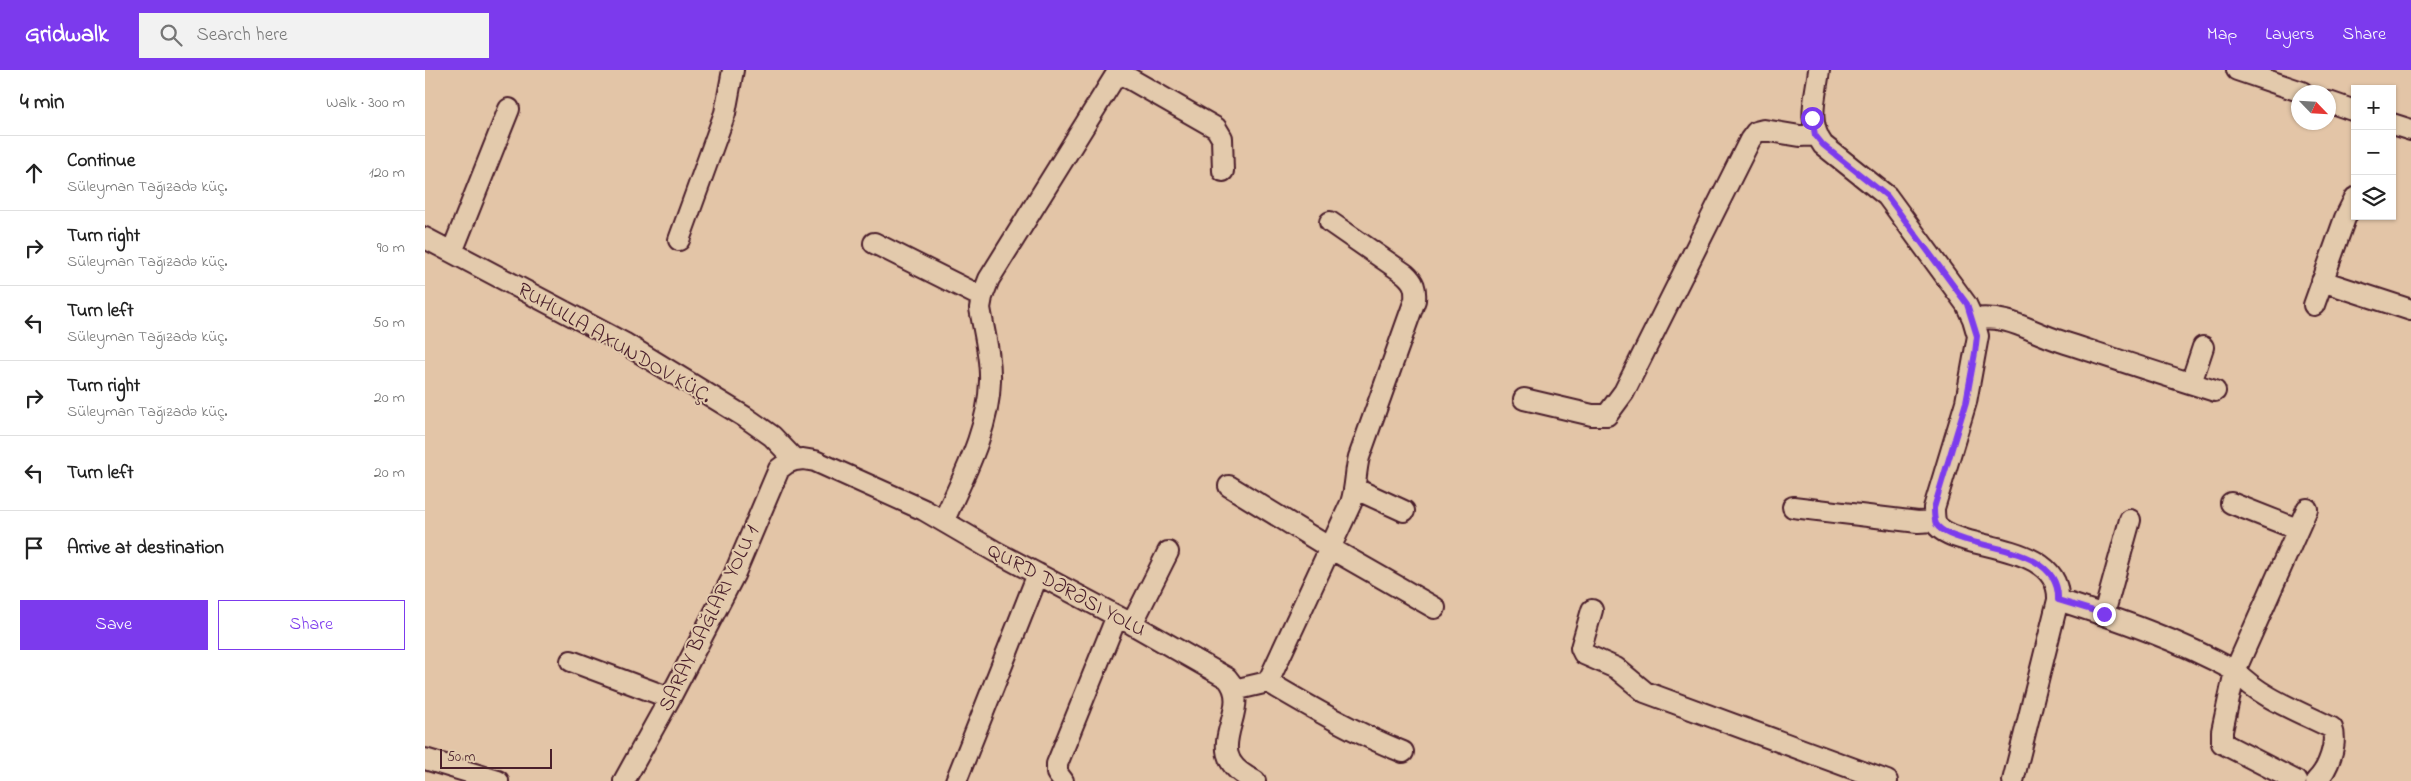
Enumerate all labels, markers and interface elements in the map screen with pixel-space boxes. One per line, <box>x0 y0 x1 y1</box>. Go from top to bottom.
search box <box>139 13 489 58</box>
text: Gridwalk <box>25 18 109 53</box>
icon: search <box>157 21 185 49</box>
text: Search here <box>197 22 288 49</box>
text: Map <box>2207 22 2237 48</box>
text: Layers <box>2265 22 2315 48</box>
text: Share <box>2343 22 2386 48</box>
north arrow <box>2291 85 2336 130</box>
map controls <box>2351 85 2396 220</box>
button: + <box>2351 85 2396 130</box>
text: 4 min <box>20 88 64 118</box>
text: Walk · 300 m <box>326 91 405 115</box>
route start <box>1801 107 1824 130</box>
button: − <box>2351 130 2396 175</box>
text: Continue <box>67 148 135 175</box>
icon: ahead <box>20 159 48 187</box>
text: 120 m <box>369 161 405 185</box>
text: Süleyman Tağızadə küç. <box>67 175 228 199</box>
button: layers <box>2351 175 2396 220</box>
text: Turn right <box>67 223 140 250</box>
icon: right <box>20 234 48 262</box>
text: 90 m <box>377 236 405 260</box>
text: Süleyman Tağızadə küç. <box>67 250 228 274</box>
street label: RUHULLA AXUNDOV KÜÇ. <box>511 276 717 412</box>
text: Turn left <box>67 298 134 325</box>
icon: left <box>20 309 48 337</box>
text: 50 m <box>373 311 405 335</box>
text: Süleyman Tağızadə küç. <box>67 325 228 349</box>
text: Turn right <box>67 373 140 400</box>
icon: right <box>20 384 48 412</box>
text: 20 m <box>374 386 405 410</box>
text: Süleyman Tağızadə küç. <box>67 400 228 424</box>
icon: left <box>20 459 48 487</box>
text: Turn left <box>67 460 134 487</box>
text: 20 m <box>374 461 405 485</box>
street label: SARAY BAĞLARI YOLU 1 <box>652 521 768 717</box>
icon: arrive <box>20 534 48 562</box>
text: Arrive at destination <box>67 535 224 562</box>
street label: QURD DƏRƏSI YOLU <box>981 536 1151 645</box>
button: Save <box>20 600 208 650</box>
button: Share <box>218 600 405 650</box>
route end <box>2093 603 2116 626</box>
scale bar <box>440 746 553 769</box>
text: 50 m <box>447 747 475 768</box>

